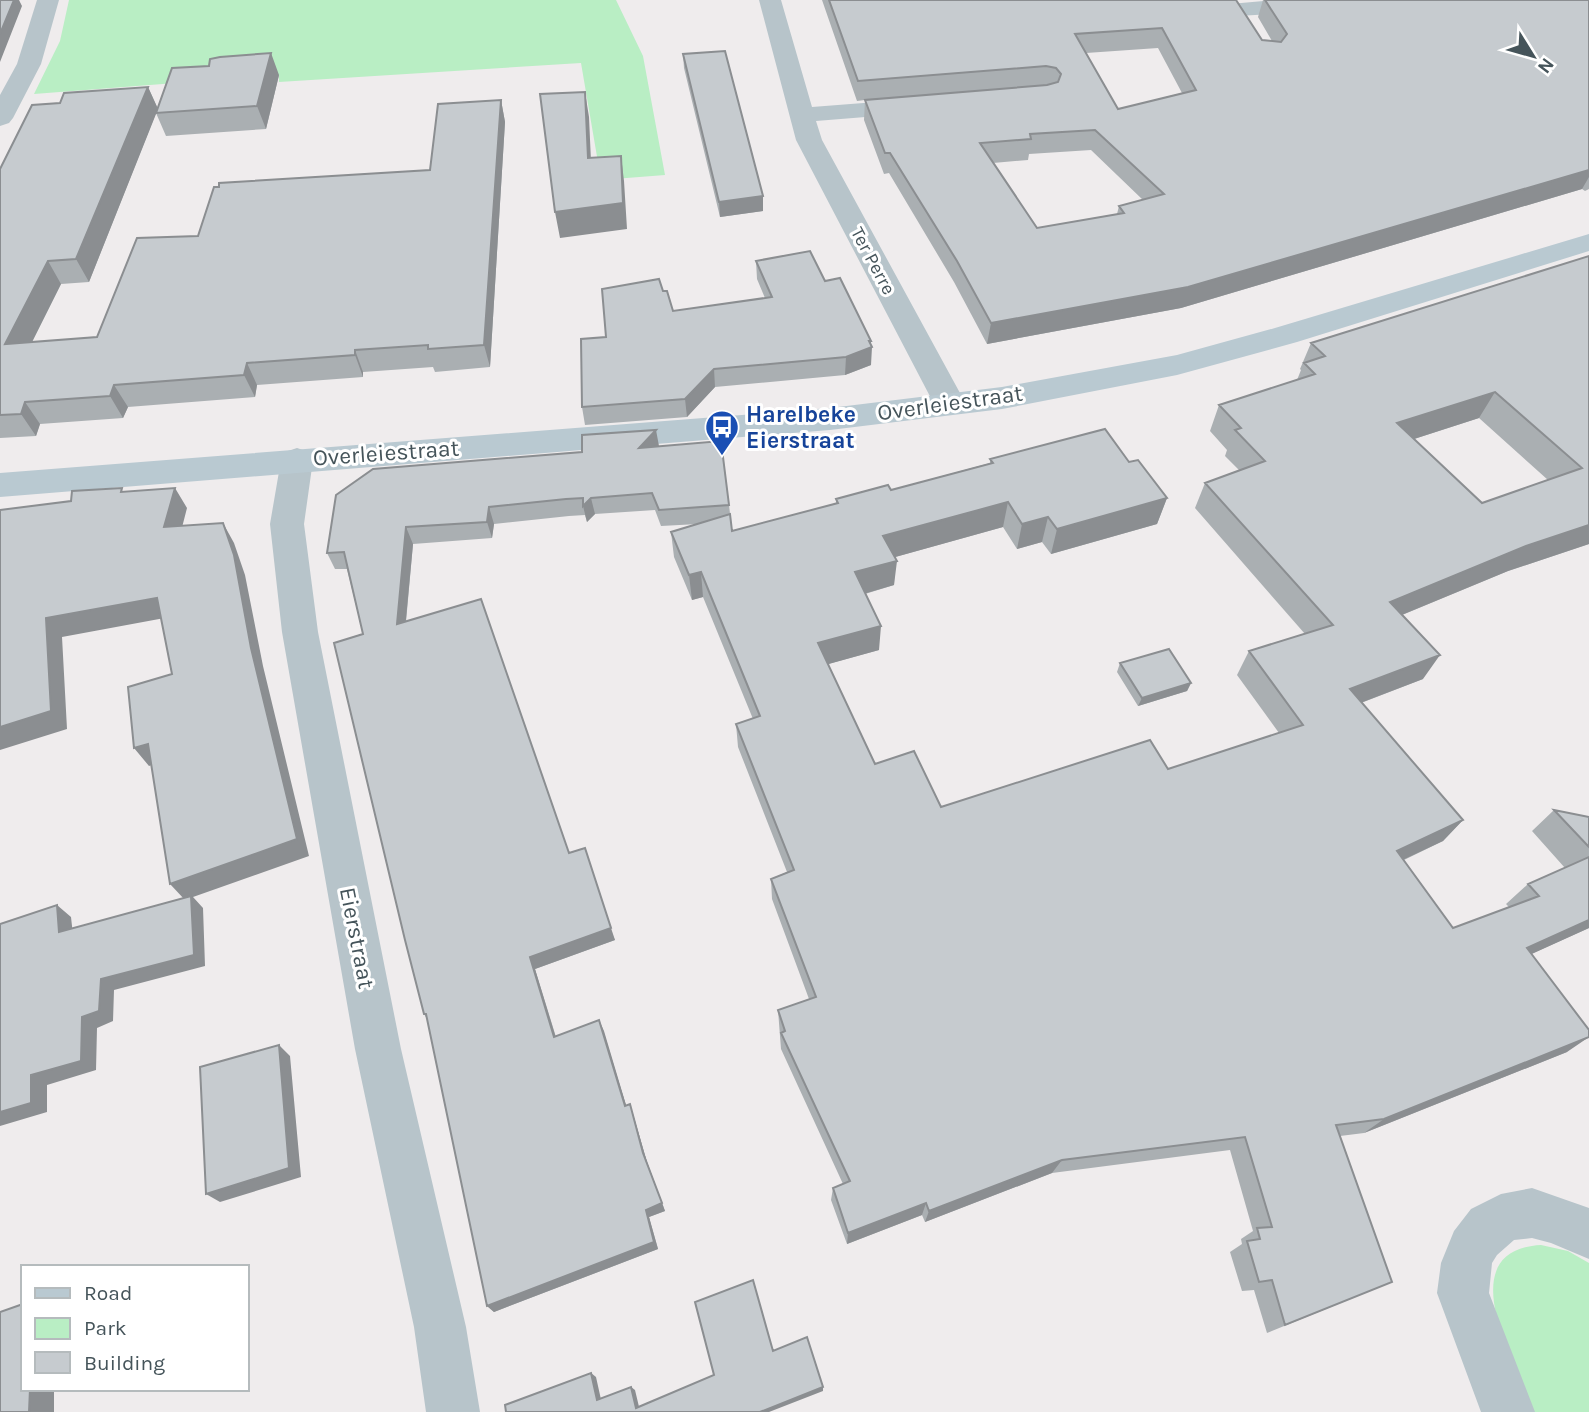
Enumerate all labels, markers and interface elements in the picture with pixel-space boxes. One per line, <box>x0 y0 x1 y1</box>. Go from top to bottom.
north arrow <box>1498 21 1568 91</box>
text: N <box>1533 54 1559 78</box>
street label: Ter Perre <box>846 224 900 298</box>
street label: Overleiestraat <box>876 379 1025 427</box>
place label: Harelbeke Eierstraat <box>746 401 856 454</box>
bus stop icon: Harelbeke Eierstraat <box>703 408 741 457</box>
street label: Overleiestraat <box>312 434 460 472</box>
street label: Eierstraat <box>334 885 380 991</box>
legend <box>21 1265 248 1391</box>
text: Road <box>84 1281 132 1305</box>
text: Park <box>84 1316 127 1340</box>
text: Building <box>84 1351 165 1375</box>

